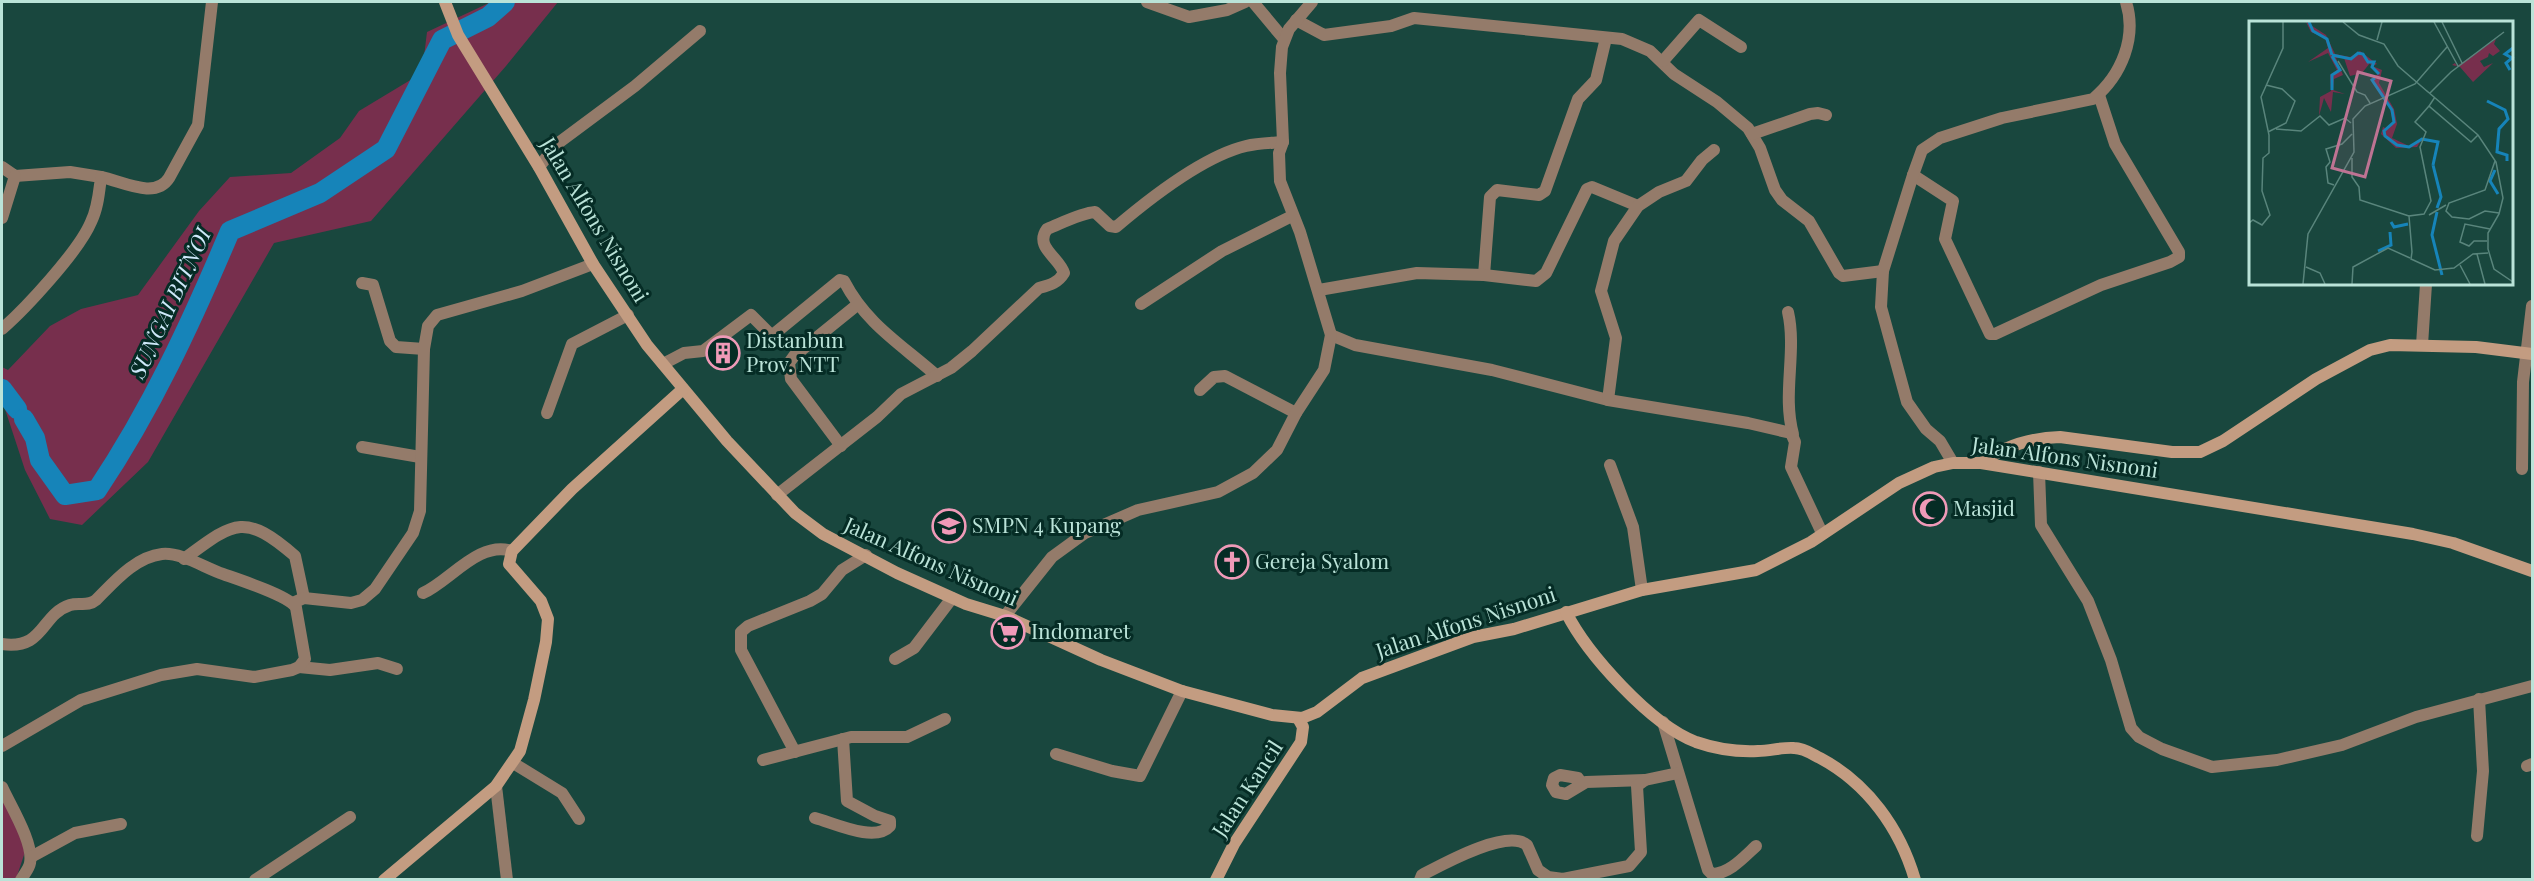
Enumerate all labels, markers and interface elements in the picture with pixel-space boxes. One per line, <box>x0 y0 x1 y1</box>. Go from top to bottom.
inset map <box>2249 21 2513 285</box>
street label: Jalan Alfons Nisnoni <box>535 130 656 307</box>
water label: SUNGAI BITNOI <box>121 221 218 383</box>
place label: Distanbun Prov. NTT <box>746 325 844 377</box>
building icon: Distanbun Prov. NTT <box>705 335 741 371</box>
street label: Jalan Alfons Nisnoni <box>1969 429 2160 483</box>
mosque icon: Masjid <box>1912 491 1948 527</box>
place label: Masjid <box>1953 493 2015 521</box>
school or university icon: SMPN 4 Kupang <box>931 508 967 544</box>
street label: Jalan Alfons Nisnoni <box>839 509 1023 611</box>
place label: SMPN 4 Kupang <box>972 510 1121 538</box>
church icon: Gereja Syalom <box>1214 544 1250 580</box>
place label: Gereja Syalom <box>1255 546 1390 574</box>
street label: Jalan Alfons Nisnoni <box>1371 579 1559 664</box>
supermarket icon: Indomaret <box>990 614 1026 650</box>
place label: Indomaret <box>1031 616 1131 644</box>
street label: Jalan Kancil <box>1204 734 1288 843</box>

